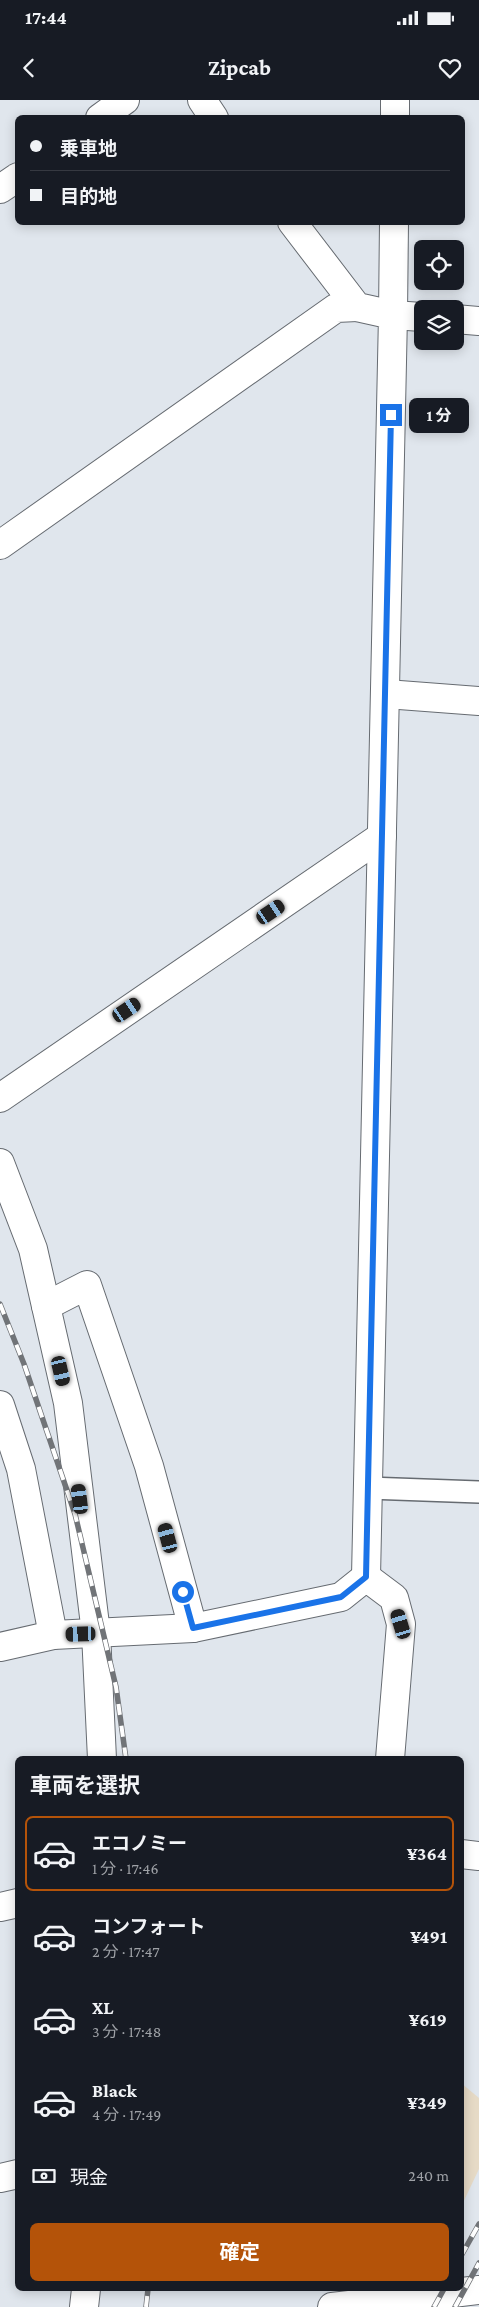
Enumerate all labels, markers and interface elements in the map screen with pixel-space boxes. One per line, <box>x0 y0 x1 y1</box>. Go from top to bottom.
text: 17:44 <box>25 7 67 28</box>
icon: back <box>15 54 43 82</box>
icon: heart <box>436 54 464 82</box>
text: Zipcab <box>208 55 271 80</box>
text: 乗車地 <box>60 138 117 159</box>
text: 目的地 <box>60 186 117 207</box>
map controls <box>414 240 464 350</box>
button: locate <box>414 240 464 290</box>
button: layers <box>414 300 464 350</box>
callout: 1 分 <box>408 398 468 432</box>
route end <box>380 404 402 426</box>
text: 1 分 <box>426 407 452 424</box>
car <box>254 897 287 927</box>
car <box>110 995 143 1025</box>
car <box>50 1355 71 1387</box>
car <box>70 1483 89 1515</box>
car <box>156 1522 179 1554</box>
route start <box>172 1581 194 1603</box>
car <box>389 1607 412 1641</box>
car <box>65 1626 96 1642</box>
text: 車両を選択 <box>30 1773 140 1798</box>
icon: car <box>32 1831 77 1876</box>
text: エコノミー <box>92 1833 187 1854</box>
text: ¥364 <box>407 1843 447 1864</box>
text: 1 分 · 17:46 <box>92 1860 159 1877</box>
icon: car <box>32 1914 77 1959</box>
text: コンフォート <box>92 1916 205 1937</box>
text: ¥491 <box>410 1926 447 1947</box>
text: 2 分 · 17:47 <box>92 1943 160 1960</box>
icon: car <box>32 1997 77 2042</box>
text: XL <box>92 1997 114 2018</box>
text: ¥619 <box>409 2009 447 2030</box>
text: 3 分 · 17:48 <box>92 2023 161 2040</box>
icon: car <box>32 2080 77 2125</box>
text: Black <box>92 2080 137 2101</box>
text: ¥349 <box>407 2092 447 2113</box>
text: 4 分 · 17:49 <box>92 2106 161 2123</box>
icon: cash <box>30 2162 58 2190</box>
text: 現金 <box>70 2167 108 2188</box>
text: 240 m <box>408 2167 449 2184</box>
button: 確定 <box>30 2223 449 2281</box>

